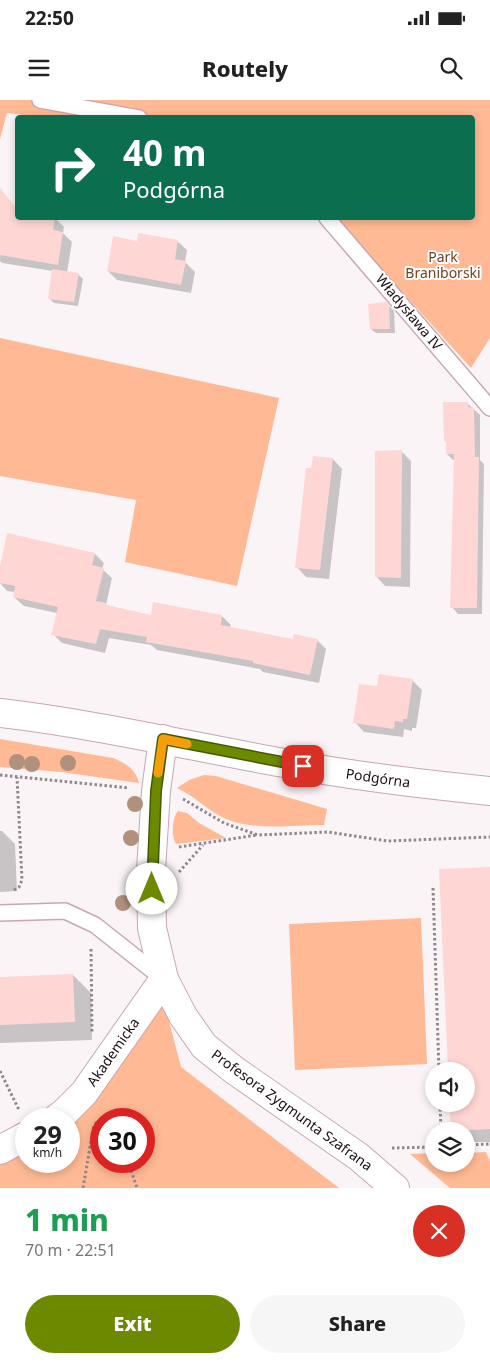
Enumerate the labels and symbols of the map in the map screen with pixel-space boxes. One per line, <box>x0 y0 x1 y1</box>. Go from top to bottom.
park label: Park Braniborski <box>405 247 481 282</box>
street label: Władysława IV <box>372 270 447 354</box>
pin <box>282 745 324 787</box>
street label: Podgórna <box>345 764 412 791</box>
position arrow <box>125 862 177 914</box>
street label: Akademicka <box>82 1014 143 1090</box>
street label: Profesora Zygmunta Szafrana <box>208 1045 377 1175</box>
speed limit sign: 30 <box>90 1108 155 1173</box>

